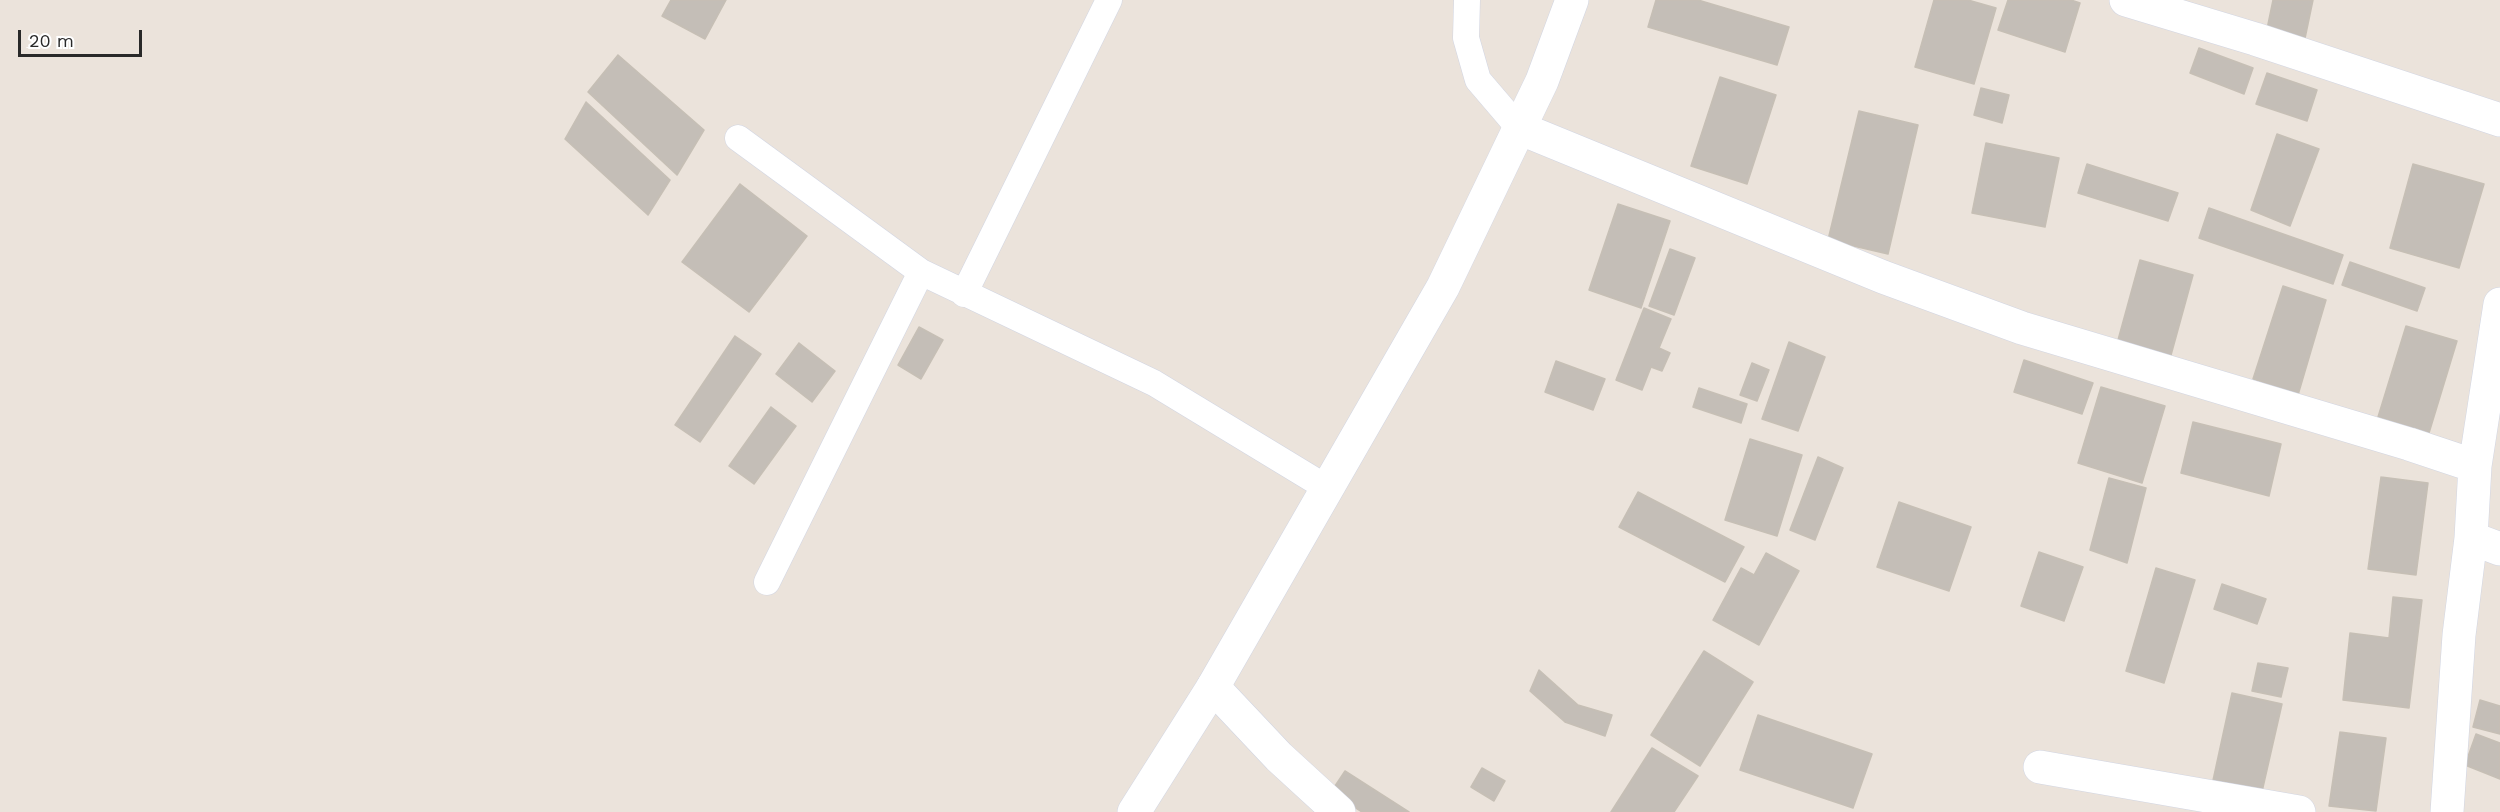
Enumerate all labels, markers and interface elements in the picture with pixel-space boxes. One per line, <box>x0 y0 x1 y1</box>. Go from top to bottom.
scale bar <box>21 18 146 56</box>
text: 20 m <box>29 30 74 51</box>

